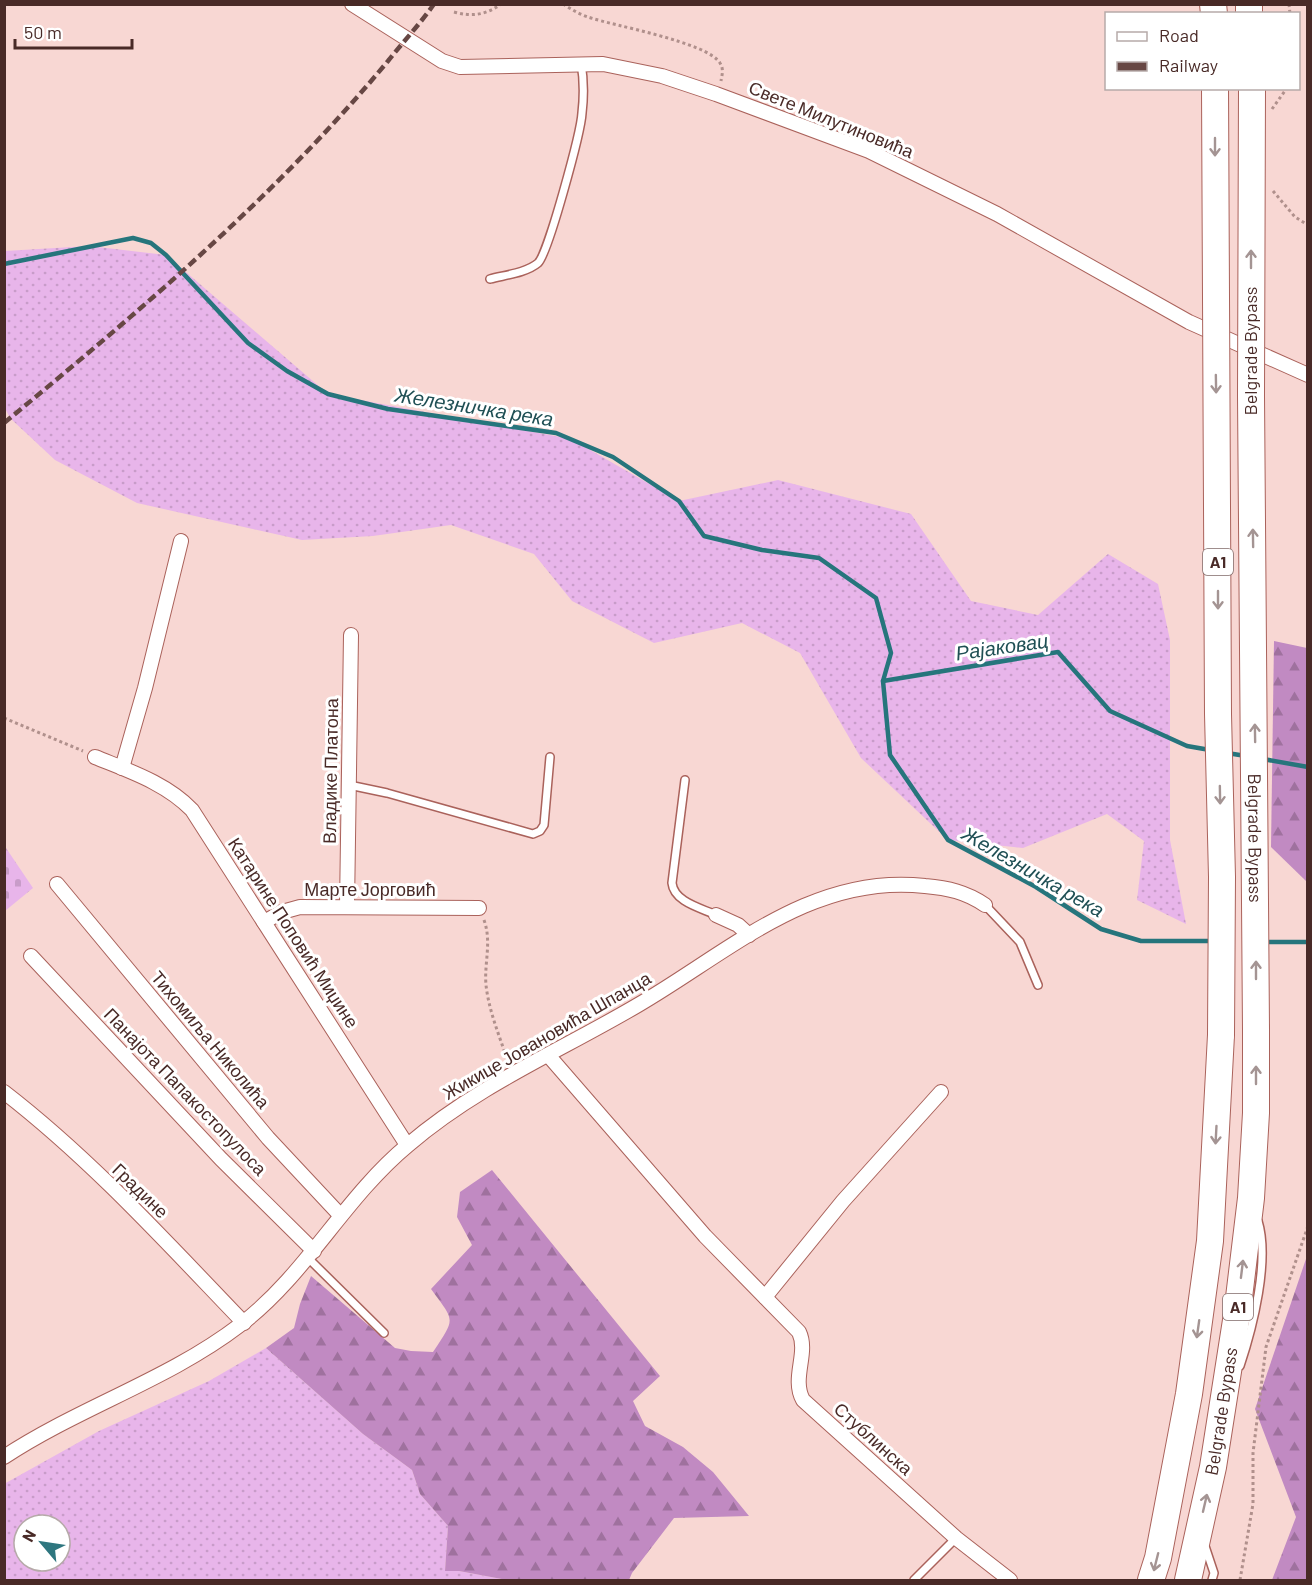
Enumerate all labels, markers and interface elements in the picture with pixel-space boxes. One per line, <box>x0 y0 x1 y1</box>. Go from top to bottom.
scale bar <box>15 12 132 50</box>
legend <box>1105 12 1300 90</box>
text: 50 m <box>24 21 62 43</box>
text: Road <box>1159 24 1199 46</box>
text: Railway <box>1159 54 1218 76</box>
street label: Свете Милутиновића <box>746 76 918 163</box>
one-way arrow <box>1209 136 1221 156</box>
one-way arrow <box>1246 250 1257 270</box>
street label: Belgrade Bypass <box>1239 286 1261 416</box>
one-way arrow <box>1210 373 1222 393</box>
water label: Железничка река <box>392 381 555 430</box>
one-way arrow <box>1247 529 1258 549</box>
road number: A1 <box>1203 549 1233 575</box>
one-way arrow <box>1212 589 1224 609</box>
water label: Рајаковац <box>954 628 1050 664</box>
street label: Владике Платона <box>318 697 342 844</box>
one-way arrow <box>1249 724 1261 744</box>
street label: Belgrade Bypass <box>1244 773 1267 903</box>
one-way arrow <box>1214 784 1226 804</box>
water label: Железничка река <box>957 820 1109 922</box>
street label: Катарине Поповић Миџине <box>224 833 364 1032</box>
street label: Марте Јорговић <box>304 878 436 900</box>
one-way arrow <box>1250 961 1262 981</box>
street label: Тихомиља Николића <box>147 966 275 1113</box>
street label: Жикице Јовановића Шпанца <box>439 966 655 1104</box>
street label: Панајота Папакостопулоса <box>100 1003 272 1180</box>
one-way arrow <box>1250 1065 1262 1085</box>
one-way arrow <box>1210 1125 1221 1145</box>
street label: Градине <box>108 1158 173 1222</box>
one-way arrow <box>1237 1260 1248 1279</box>
road number: A1 <box>1223 1294 1253 1320</box>
one-way arrow <box>1192 1319 1203 1339</box>
street label: Belgrade Bypass <box>1199 1346 1242 1477</box>
street label: Стублинска <box>830 1397 918 1480</box>
one-way arrow <box>1200 1494 1212 1513</box>
north arrow <box>12 1513 72 1573</box>
text: N <box>18 1526 39 1545</box>
one-way arrow <box>1150 1552 1162 1571</box>

